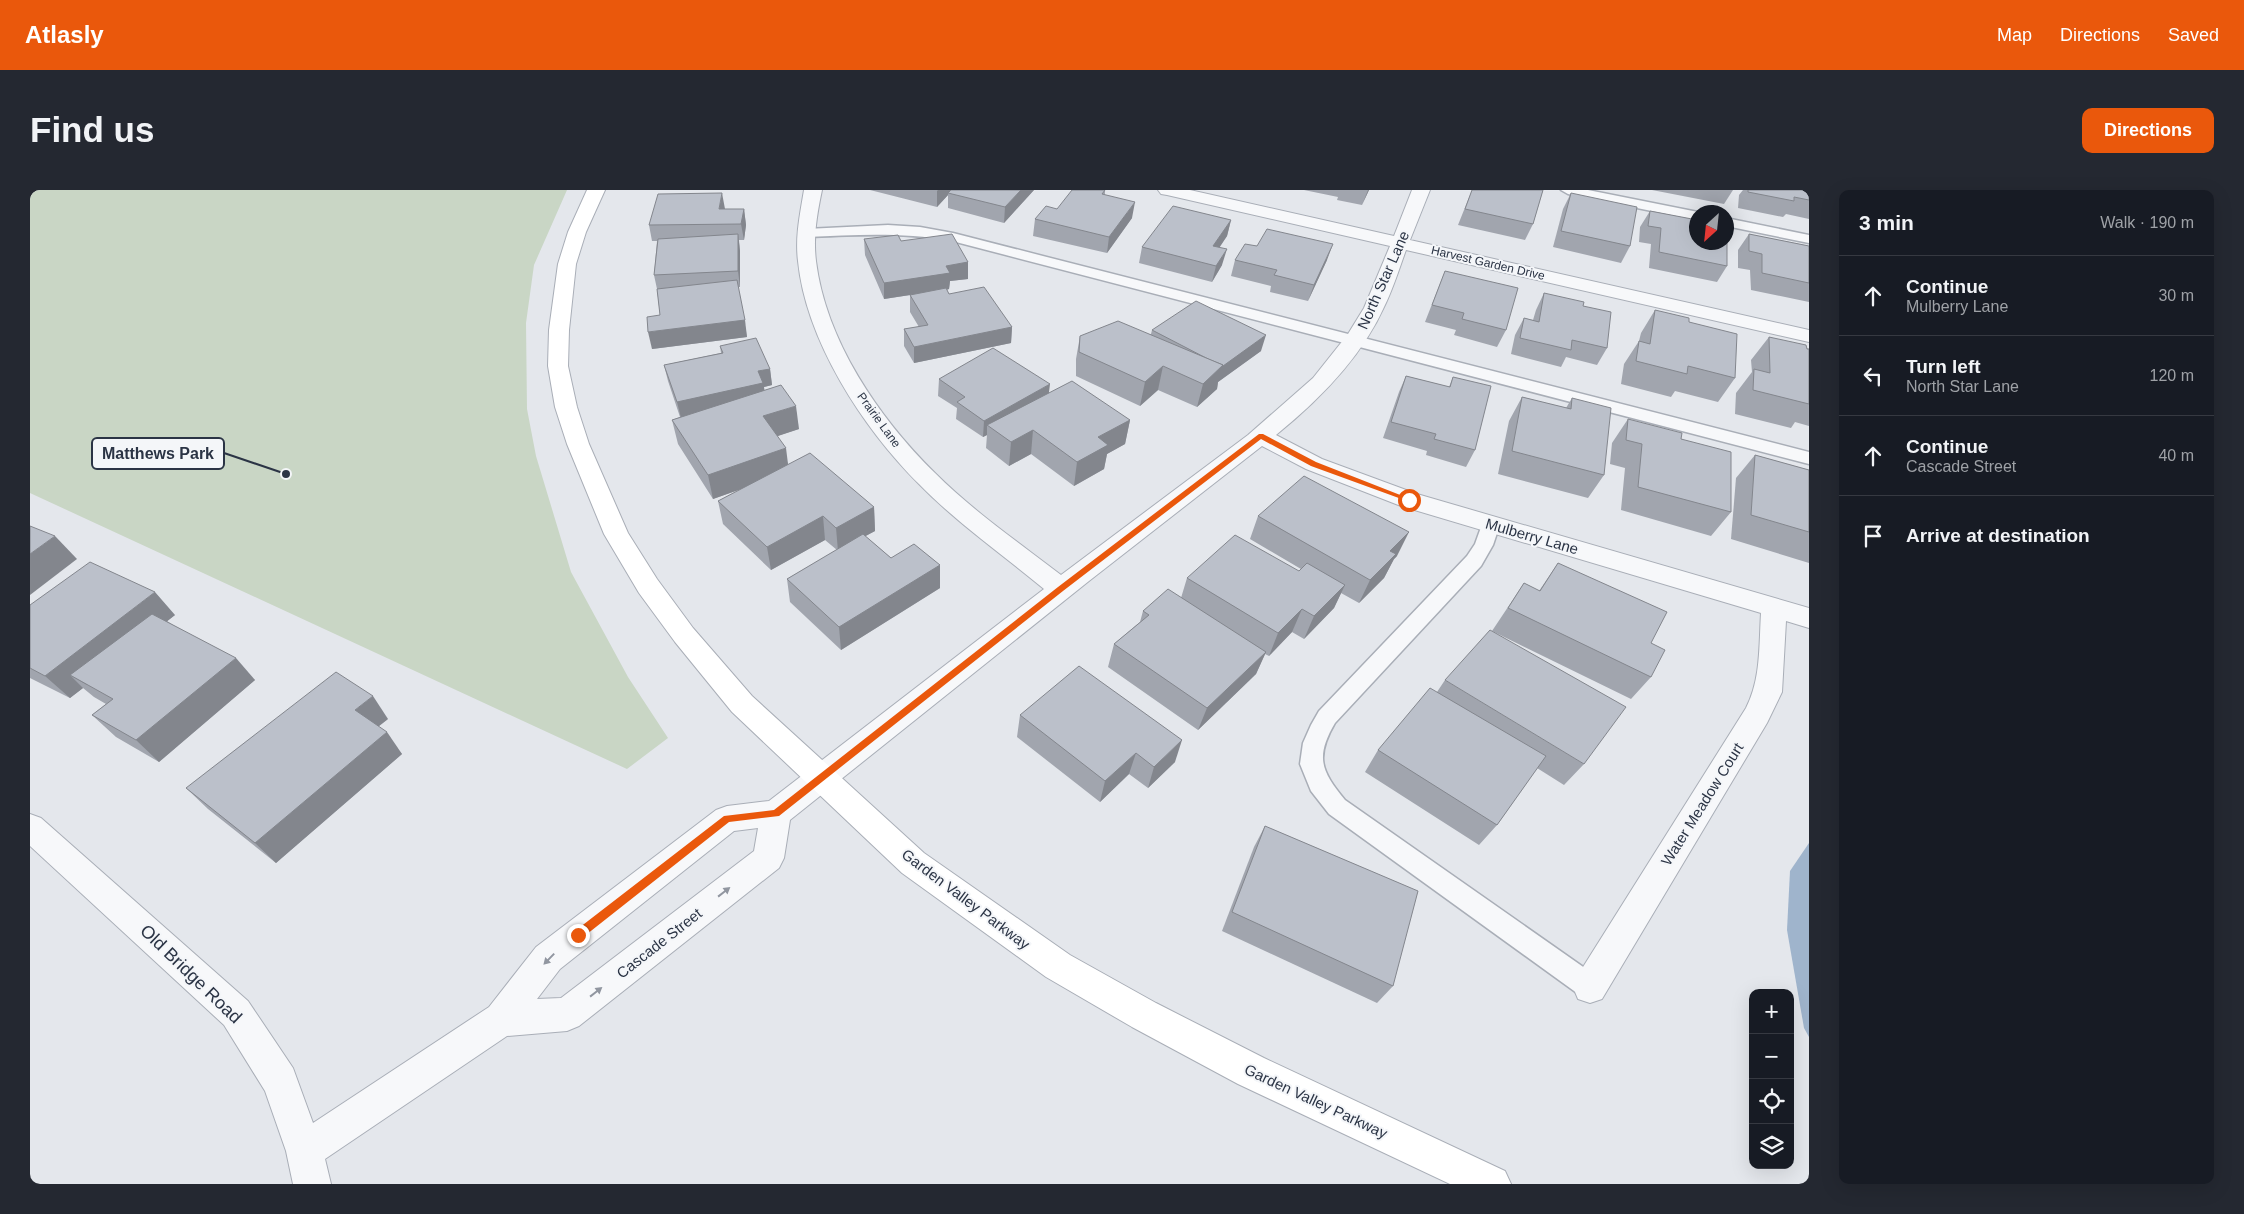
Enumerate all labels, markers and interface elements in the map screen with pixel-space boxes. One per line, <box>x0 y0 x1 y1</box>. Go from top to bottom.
text: Atlasly <box>25 21 104 48</box>
text: Map <box>1997 25 2032 45</box>
text: Directions <box>2060 25 2140 45</box>
text: Saved <box>2168 25 2219 45</box>
button: Directions <box>2082 108 2214 153</box>
text: Find us <box>30 110 154 149</box>
north arrow <box>1689 205 1734 250</box>
text: 3 min <box>1859 211 1914 234</box>
text: Walk · 190 m <box>2100 214 2194 231</box>
street label: North Star Lane <box>1354 228 1412 332</box>
street label: Harvest Garden Drive <box>1430 243 1546 283</box>
text: Continue <box>1906 276 1988 297</box>
icon: ahead <box>1859 282 1887 310</box>
text: 30 m <box>2158 287 2194 304</box>
text: Mulberry Lane <box>1906 298 2008 315</box>
text: Turn left <box>1906 356 1981 377</box>
icon: left <box>1859 362 1887 390</box>
text: 120 m <box>2150 367 2194 384</box>
text: North Star Lane <box>1906 378 2019 395</box>
street label: Prairie Lane <box>854 390 904 451</box>
text: Continue <box>1906 436 1988 457</box>
callout: Matthews Park <box>92 438 224 469</box>
icon: ahead <box>1859 442 1887 470</box>
text: Matthews Park <box>102 445 214 462</box>
text: 40 m <box>2158 447 2194 464</box>
text: Cascade Street <box>1906 458 2016 475</box>
route start <box>1398 489 1421 512</box>
street label: Mulberry Lane <box>1484 515 1580 557</box>
icon: arrive <box>1859 522 1887 550</box>
text: Arrive at destination <box>1906 525 2090 546</box>
street label: Water Meadow Court <box>1657 739 1747 868</box>
street label: Garden Valley Parkway <box>899 845 1034 953</box>
one-way arrow <box>717 887 731 897</box>
street label: Cascade Street <box>613 904 706 982</box>
street label: Old Bridge Road <box>136 921 246 1027</box>
route end <box>567 924 590 947</box>
one-way arrow <box>543 953 555 965</box>
one-way arrow <box>589 986 602 997</box>
map controls <box>1749 989 1794 1169</box>
button: + <box>1749 989 1794 1034</box>
button: − <box>1749 1034 1794 1079</box>
street label: Garden Valley Parkway <box>1242 1060 1391 1142</box>
button: locate <box>1749 1079 1794 1124</box>
button: layers <box>1749 1124 1794 1169</box>

